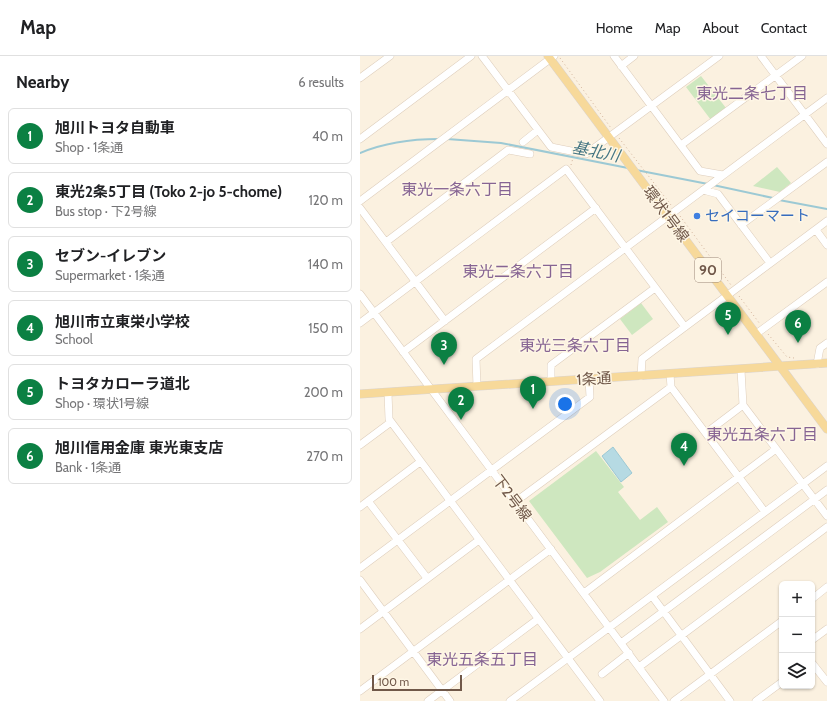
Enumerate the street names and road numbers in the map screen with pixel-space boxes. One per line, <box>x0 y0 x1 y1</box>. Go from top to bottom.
street label: 環状1号線 <box>639 183 693 245</box>
road number: 90 <box>695 258 721 282</box>
street label: 1条通 <box>576 369 612 389</box>
street label: 下2号線 <box>489 471 535 525</box>

